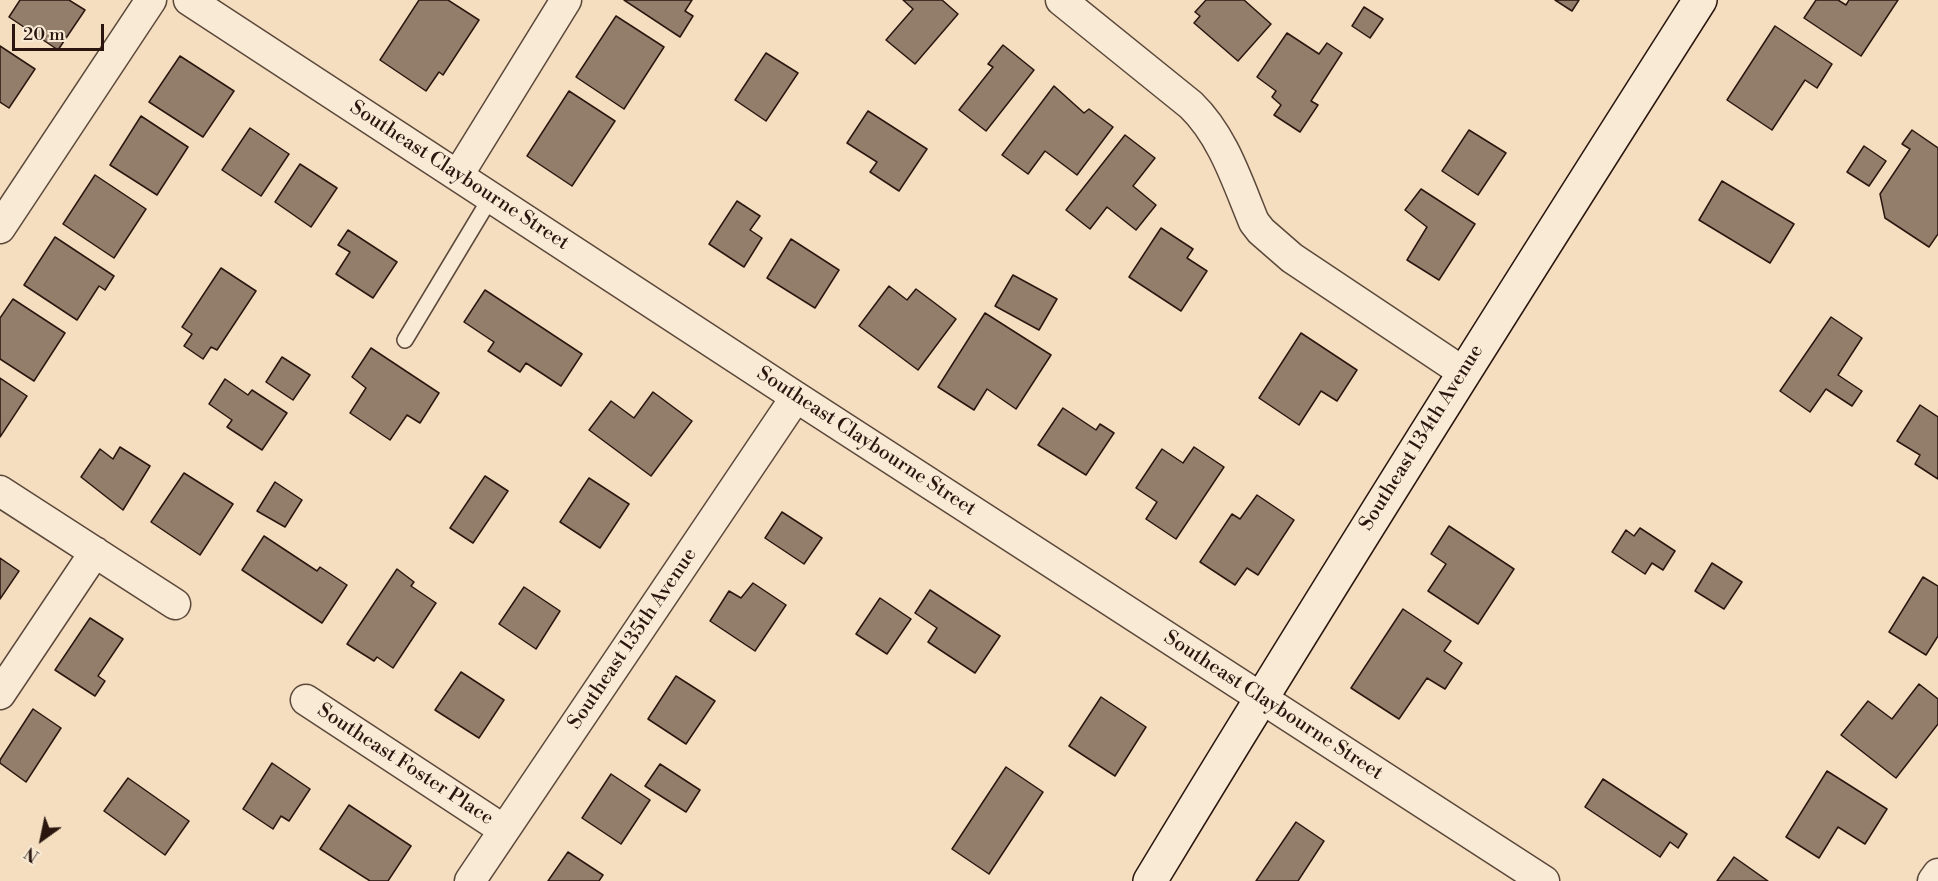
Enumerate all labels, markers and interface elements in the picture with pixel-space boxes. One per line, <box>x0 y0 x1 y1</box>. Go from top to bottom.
scale bar <box>15 12 106 50</box>
text: 20 m <box>23 23 65 46</box>
street label: Southeast Claybourne Street <box>345 96 573 256</box>
street label: Southeast 134th Avenue <box>1355 341 1489 535</box>
street label: Southeast Claybourne Street <box>752 362 980 522</box>
street label: Southeast 135th Avenue <box>563 544 703 734</box>
street label: Southeast Claybourne Street <box>1159 626 1387 786</box>
street label: Southeast Foster Place <box>312 699 498 831</box>
north arrow <box>12 809 72 869</box>
text: N <box>21 842 43 866</box>

